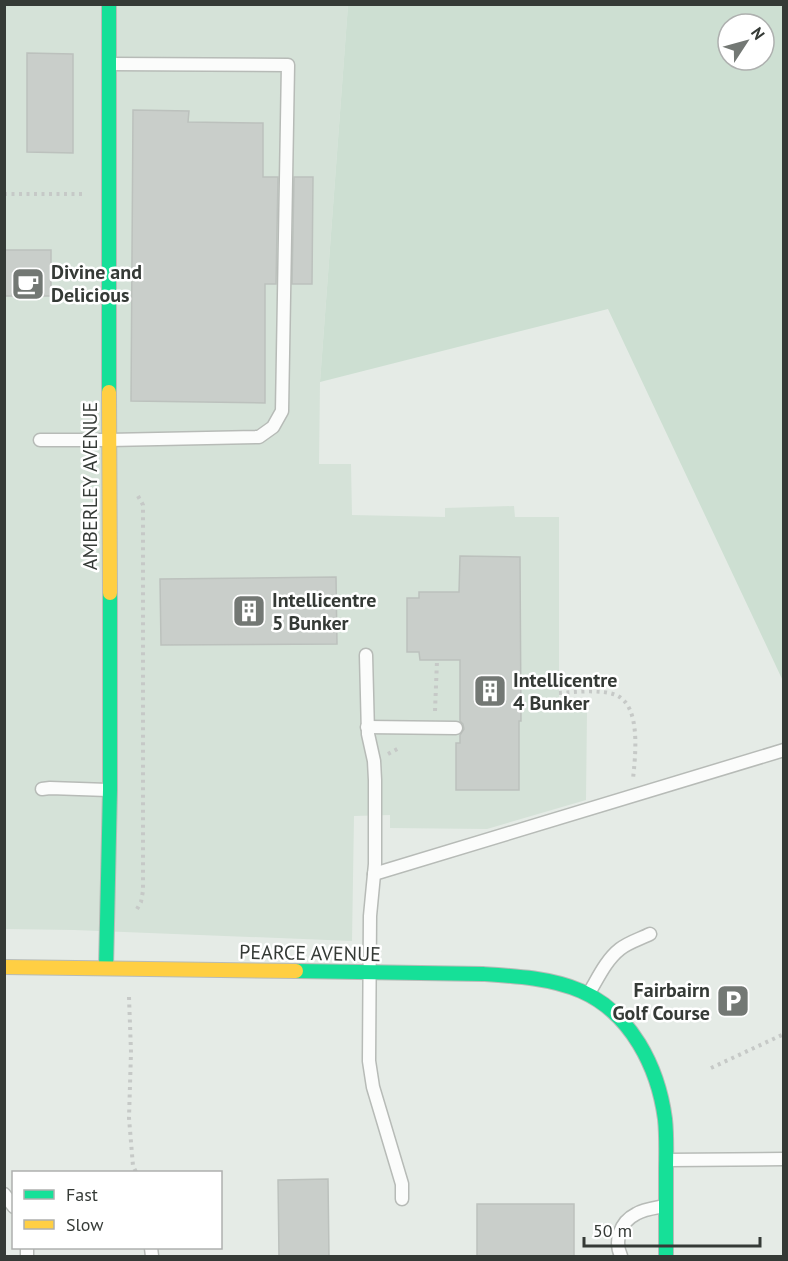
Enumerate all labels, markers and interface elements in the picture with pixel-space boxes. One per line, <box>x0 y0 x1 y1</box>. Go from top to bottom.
north arrow <box>716 12 776 72</box>
text: N <box>747 23 769 43</box>
place label: Divine and Delicious <box>51 259 142 308</box>
cafe icon: Divine and Delicious <box>10 266 46 302</box>
street label: AMBERLEY AVENUE <box>77 402 103 570</box>
place label: Intellicentre 5 Bunker <box>272 587 376 636</box>
building icon: Intellicentre 5 Bunker <box>231 593 267 629</box>
place label: Intellicentre 4 Bunker <box>513 667 617 716</box>
building icon: Intellicentre 4 Bunker <box>472 673 508 709</box>
street label: PEARCE AVENUE <box>239 939 381 967</box>
place label: Fairbairn Golf Course <box>612 977 710 1026</box>
parking icon: Fairbairn Golf Course <box>715 983 751 1019</box>
legend <box>12 1171 222 1249</box>
text: Fast <box>66 1183 98 1206</box>
scale bar <box>584 1210 760 1248</box>
text: Slow <box>66 1213 104 1236</box>
text: 50 m <box>593 1219 632 1242</box>

